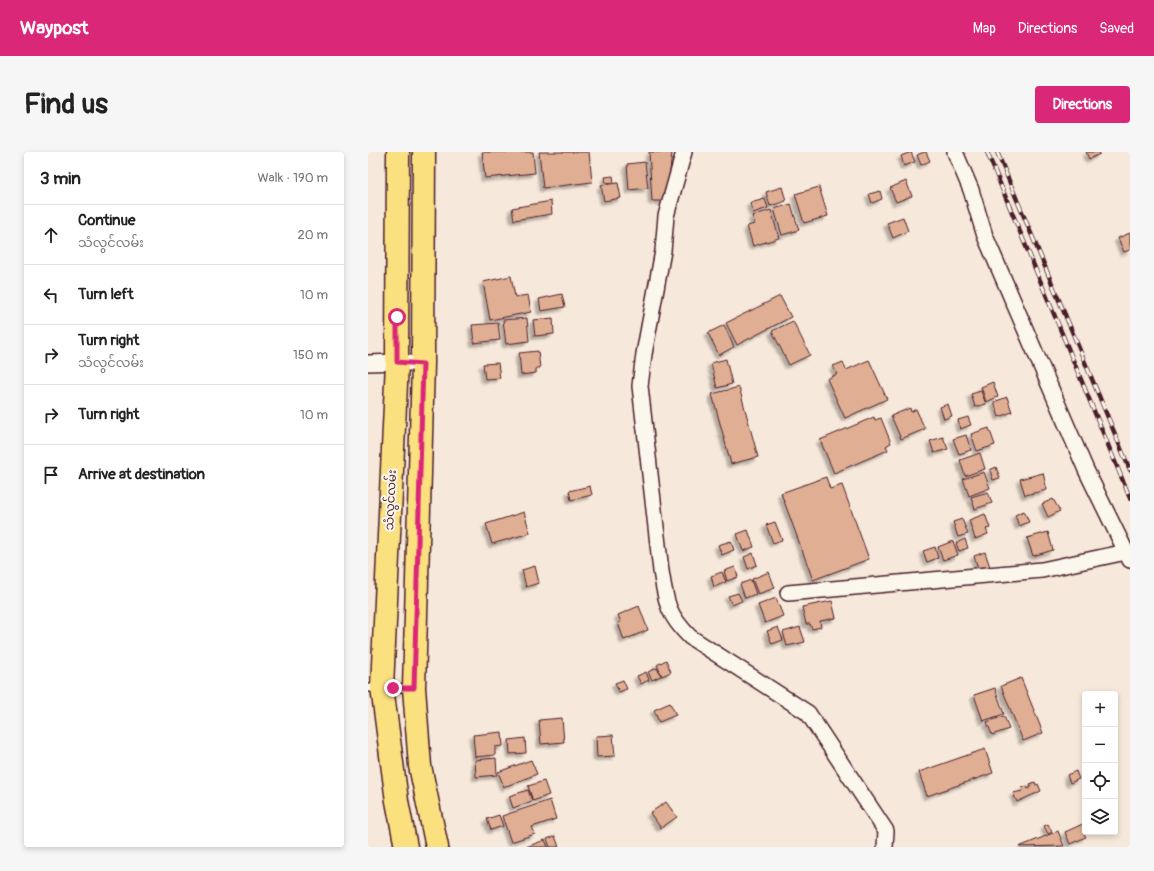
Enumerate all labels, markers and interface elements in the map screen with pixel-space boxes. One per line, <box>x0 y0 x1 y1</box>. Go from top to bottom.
text: Waypost <box>20 16 89 40</box>
text: Map <box>973 20 996 37</box>
text: Directions <box>1018 20 1077 37</box>
text: Saved <box>1099 20 1134 37</box>
button: Directions <box>1035 86 1130 123</box>
text: Find us <box>24 87 108 122</box>
text: 3 min <box>40 168 81 189</box>
text: Walk · 190 m <box>257 170 328 186</box>
text: Continue <box>78 211 136 230</box>
icon: ahead <box>40 224 62 246</box>
text: 20 m <box>297 227 328 243</box>
text: သံလွင်လမ်း <box>78 235 144 251</box>
icon: left <box>40 284 62 306</box>
text: Turn left <box>78 285 134 304</box>
text: 10 m <box>300 287 328 303</box>
route start <box>388 308 406 326</box>
text: Turn right <box>78 331 139 350</box>
icon: right <box>40 344 62 366</box>
text: 150 m <box>293 347 328 363</box>
text: သံလွင်လမ်း <box>78 355 144 371</box>
icon: right <box>40 404 62 426</box>
text: Turn right <box>78 405 139 424</box>
text: 10 m <box>300 407 328 423</box>
icon: arrive <box>40 464 62 486</box>
text: Arrive at destination <box>78 465 205 484</box>
street label: သံလွင်လမ်း <box>380 469 402 531</box>
route end <box>384 679 402 697</box>
map controls <box>1082 691 1118 835</box>
button: + <box>1082 691 1118 727</box>
button: − <box>1082 727 1118 763</box>
button: locate <box>1082 763 1118 799</box>
button: layers <box>1082 799 1118 835</box>

